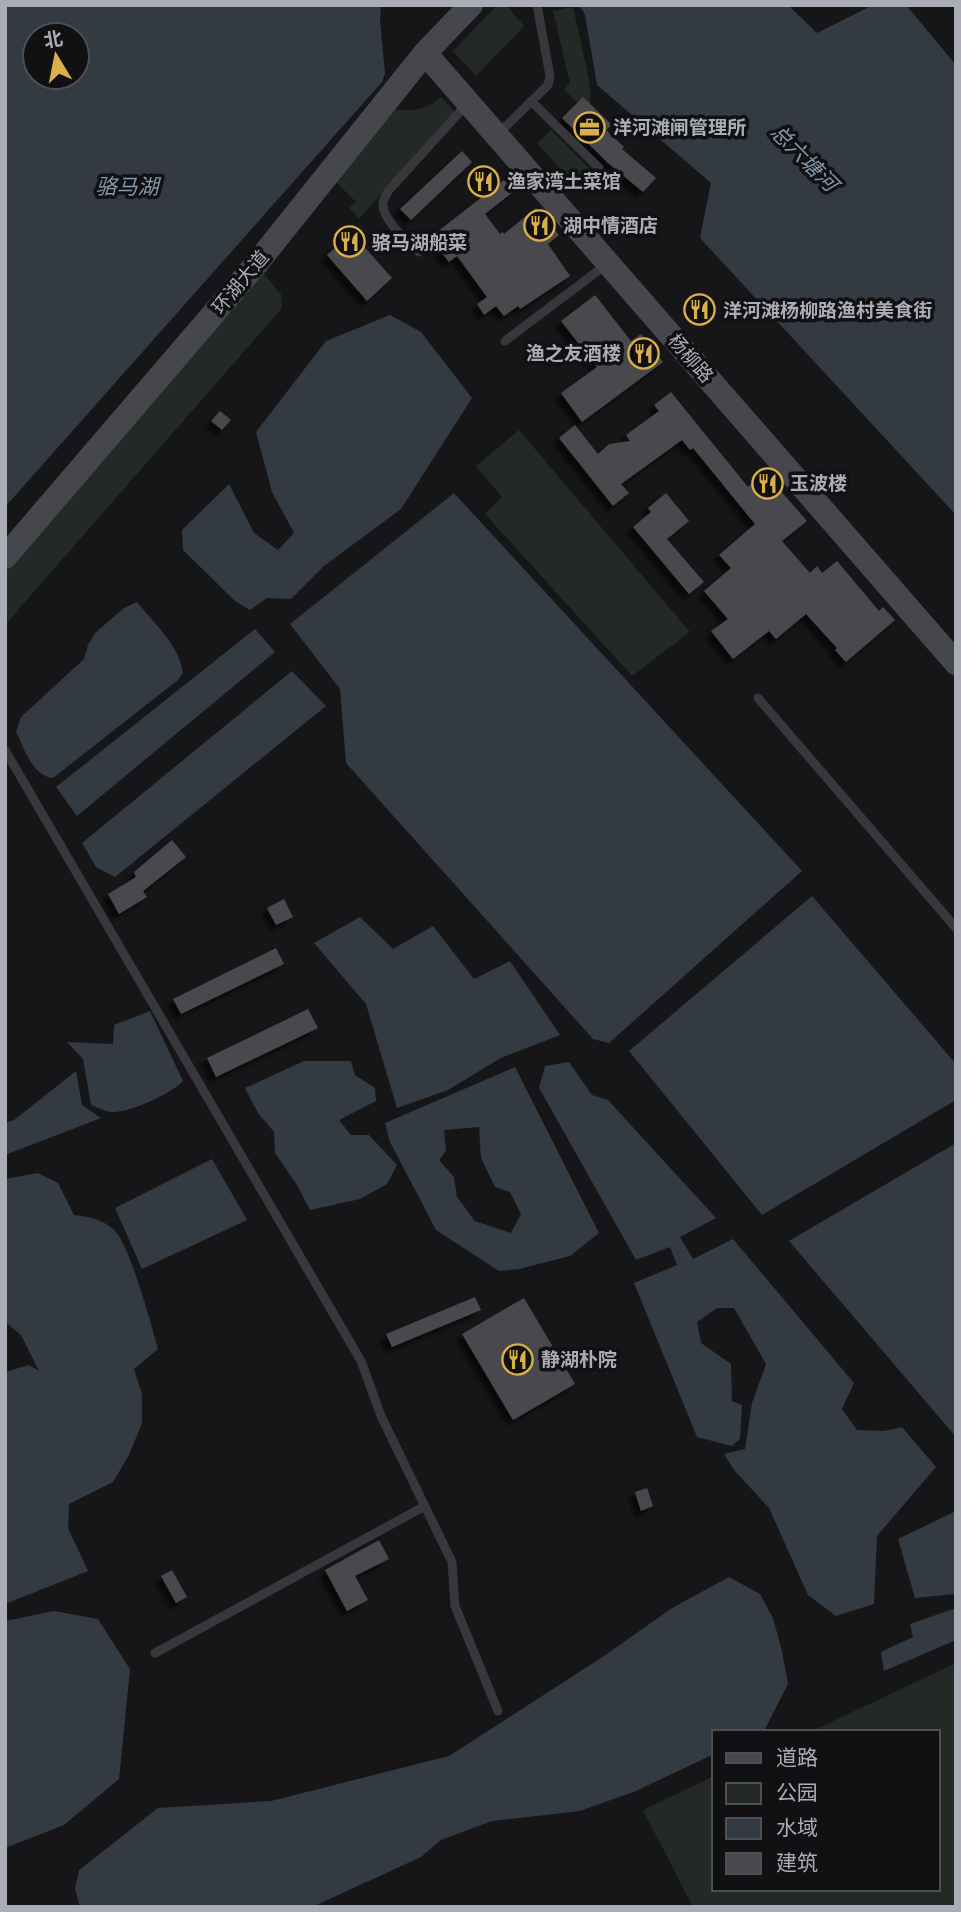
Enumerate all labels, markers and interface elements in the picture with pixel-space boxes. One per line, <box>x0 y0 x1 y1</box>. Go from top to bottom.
north arrow <box>21 21 91 91</box>
text: 北 <box>42 27 64 53</box>
office icon: 洋河滩闸管理所 <box>573 110 607 144</box>
place label: 洋河滩闸管理所 <box>613 116 746 139</box>
water label: 总六塘河 <box>765 119 846 200</box>
restaurant icon: 渔家湾土菜馆 <box>467 164 501 198</box>
place label: 渔家湾土菜馆 <box>507 170 621 193</box>
water label: 骆马湖 <box>96 174 161 200</box>
restaurant icon: 湖中情酒店 <box>523 208 557 242</box>
place label: 湖中情酒店 <box>563 214 658 237</box>
restaurant icon: 骆马湖船菜 <box>332 225 366 259</box>
place label: 骆马湖船菜 <box>372 231 467 254</box>
street label: 环湖大道 <box>207 246 274 319</box>
restaurant icon: 洋河滩杨柳路渔村美食街 <box>683 293 717 327</box>
place label: 洋河滩杨柳路渔村美食街 <box>723 299 932 322</box>
street label: 杨柳路 <box>663 329 718 387</box>
restaurant icon: 渔之友酒楼 <box>627 336 661 370</box>
place label: 渔之友酒楼 <box>526 342 621 365</box>
restaurant icon: 玉波楼 <box>750 466 784 500</box>
place label: 玉波楼 <box>790 472 847 495</box>
restaurant icon: 静湖朴院 <box>501 1342 535 1376</box>
place label: 静湖朴院 <box>541 1348 617 1371</box>
legend <box>712 1730 940 1891</box>
text: 道路 <box>776 1745 818 1771</box>
text: 公园 <box>776 1780 818 1806</box>
text: 水域 <box>776 1815 818 1841</box>
text: 建筑 <box>776 1850 818 1876</box>

